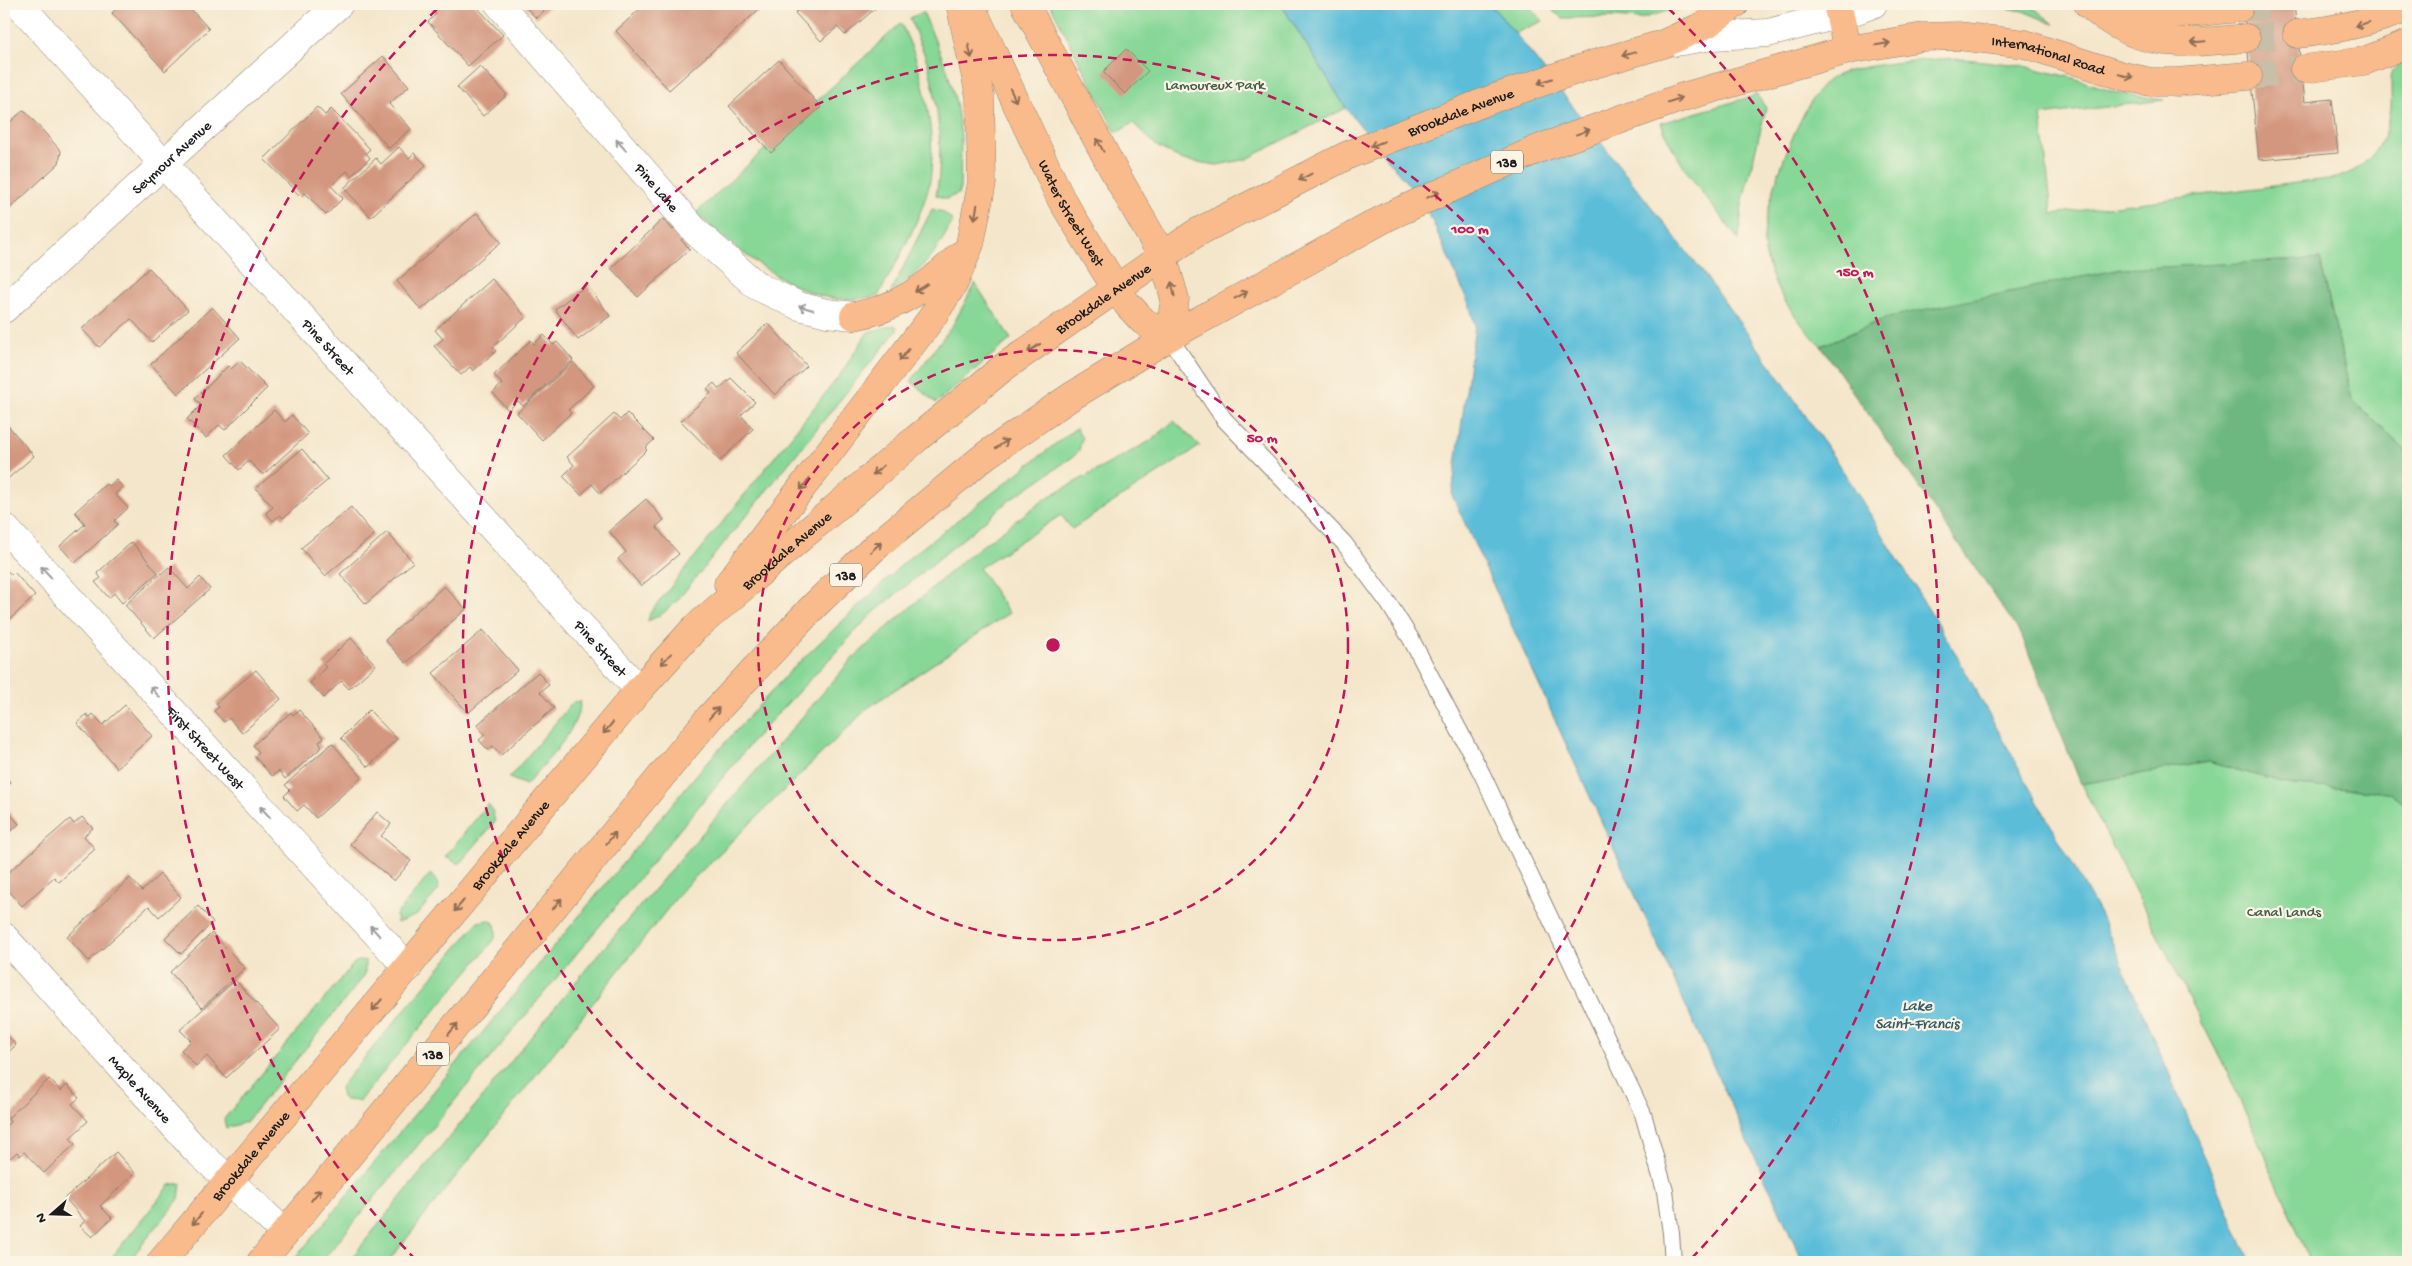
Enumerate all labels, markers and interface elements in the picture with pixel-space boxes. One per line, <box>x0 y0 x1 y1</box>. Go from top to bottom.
one-way arrow <box>2355 19 2371 29</box>
street label: International Road <box>1990 33 2108 81</box>
one-way arrow <box>2190 37 2206 47</box>
one-way arrow <box>1874 38 1890 48</box>
one-way arrow <box>966 43 976 59</box>
one-way arrow <box>1621 49 1637 59</box>
one-way arrow <box>2118 72 2134 81</box>
park label: Lamoureux Park <box>1165 77 1266 95</box>
one-way arrow <box>1538 77 1553 86</box>
street label: Brookdale Avenue <box>1405 85 1517 142</box>
one-way arrow <box>1009 87 1018 102</box>
one-way arrow <box>1667 95 1682 104</box>
street label: Seymour Avenue <box>129 117 216 199</box>
one-way arrow <box>1575 127 1590 136</box>
one-way arrow <box>1095 137 1105 152</box>
one-way arrow <box>615 139 627 152</box>
one-way arrow <box>1369 140 1385 149</box>
road number: 138 <box>1491 150 1523 173</box>
street label: Water Street West <box>1033 157 1108 272</box>
street label: Pine Lane <box>629 160 682 217</box>
one-way arrow <box>1298 173 1313 182</box>
one-way arrow <box>1425 190 1440 199</box>
one-way arrow <box>971 204 980 220</box>
text: 100 m <box>1450 221 1489 239</box>
street label: Brookdale Avenue <box>1052 260 1155 340</box>
text: 150 m <box>1836 264 1874 282</box>
one-way arrow <box>1168 281 1177 297</box>
one-way arrow <box>915 284 929 294</box>
one-way arrow <box>1234 290 1249 300</box>
one-way arrow <box>798 302 814 312</box>
street label: Pine Street <box>296 315 359 381</box>
one-way arrow <box>1027 343 1041 353</box>
one-way arrow <box>898 348 909 361</box>
text: 50 m <box>1247 430 1278 448</box>
one-way arrow <box>995 439 1009 449</box>
one-way arrow <box>872 465 885 476</box>
one-way arrow <box>799 477 810 490</box>
street label: Brookdale Avenue <box>738 508 836 596</box>
one-way arrow <box>870 541 883 552</box>
road number: 138 <box>830 564 862 586</box>
one-way arrow <box>40 566 52 579</box>
street label: Pine Street <box>569 617 631 683</box>
centre of rings <box>1044 636 1062 654</box>
one-way arrow <box>661 653 672 666</box>
one-way arrow <box>150 686 161 699</box>
street label: First Street West <box>161 702 249 796</box>
one-way arrow <box>708 706 720 719</box>
one-way arrow <box>602 721 614 734</box>
street label: Brookdale Avenue <box>468 797 554 895</box>
one-way arrow <box>259 805 271 818</box>
one-way arrow <box>605 832 616 845</box>
one-way arrow <box>551 898 562 911</box>
one-way arrow <box>454 900 465 913</box>
park label: Canal Lands <box>2247 904 2321 922</box>
one-way arrow <box>370 925 381 938</box>
one-way arrow <box>371 998 382 1011</box>
water label: Lake Saint-Francis <box>1875 998 1961 1035</box>
one-way arrow <box>448 1023 459 1036</box>
road number: 138 <box>417 1042 449 1066</box>
street label: Maple Avenue <box>104 1052 175 1128</box>
street label: Brookdale Avenue <box>208 1108 295 1206</box>
north arrow <box>28 1188 78 1238</box>
one-way arrow <box>311 1189 322 1202</box>
text: N <box>33 1210 52 1225</box>
one-way arrow <box>191 1212 203 1225</box>

